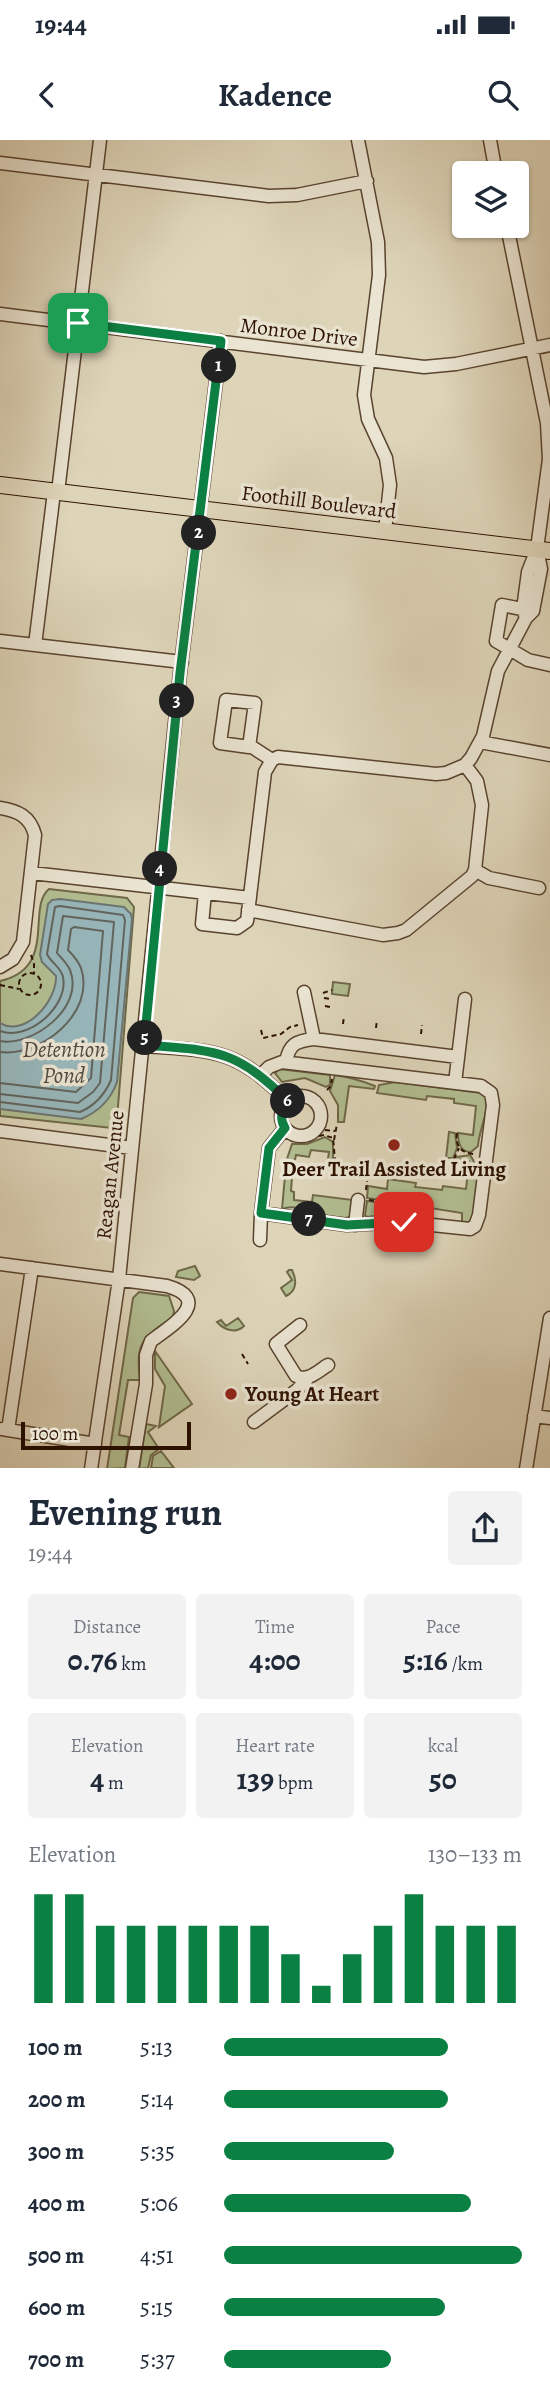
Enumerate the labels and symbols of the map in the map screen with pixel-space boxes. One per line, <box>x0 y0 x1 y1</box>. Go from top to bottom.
pin <box>48 293 108 353</box>
street label: Monroe Drive <box>239 311 359 353</box>
pin: 1 <box>202 348 236 384</box>
street label: Foothill Boulevard <box>240 479 399 525</box>
pin: 2 <box>182 516 216 550</box>
pin: 3 <box>160 684 194 718</box>
pin: 4 <box>142 852 178 886</box>
pin: 5 <box>128 1020 162 1056</box>
water label: Detention Pond <box>22 1034 106 1091</box>
pin: 6 <box>270 1084 306 1118</box>
street label: Reagan Avenue <box>89 1109 131 1241</box>
marker: Deer Trail Assisted Living <box>386 1137 402 1153</box>
place label: Deer Trail Assisted Living <box>282 1155 506 1183</box>
pin <box>374 1192 434 1252</box>
pin: 7 <box>292 1202 326 1236</box>
place label: Young At Heart <box>244 1380 379 1408</box>
marker: Young At Heart <box>223 1386 239 1402</box>
scale bar <box>21 1420 191 1451</box>

